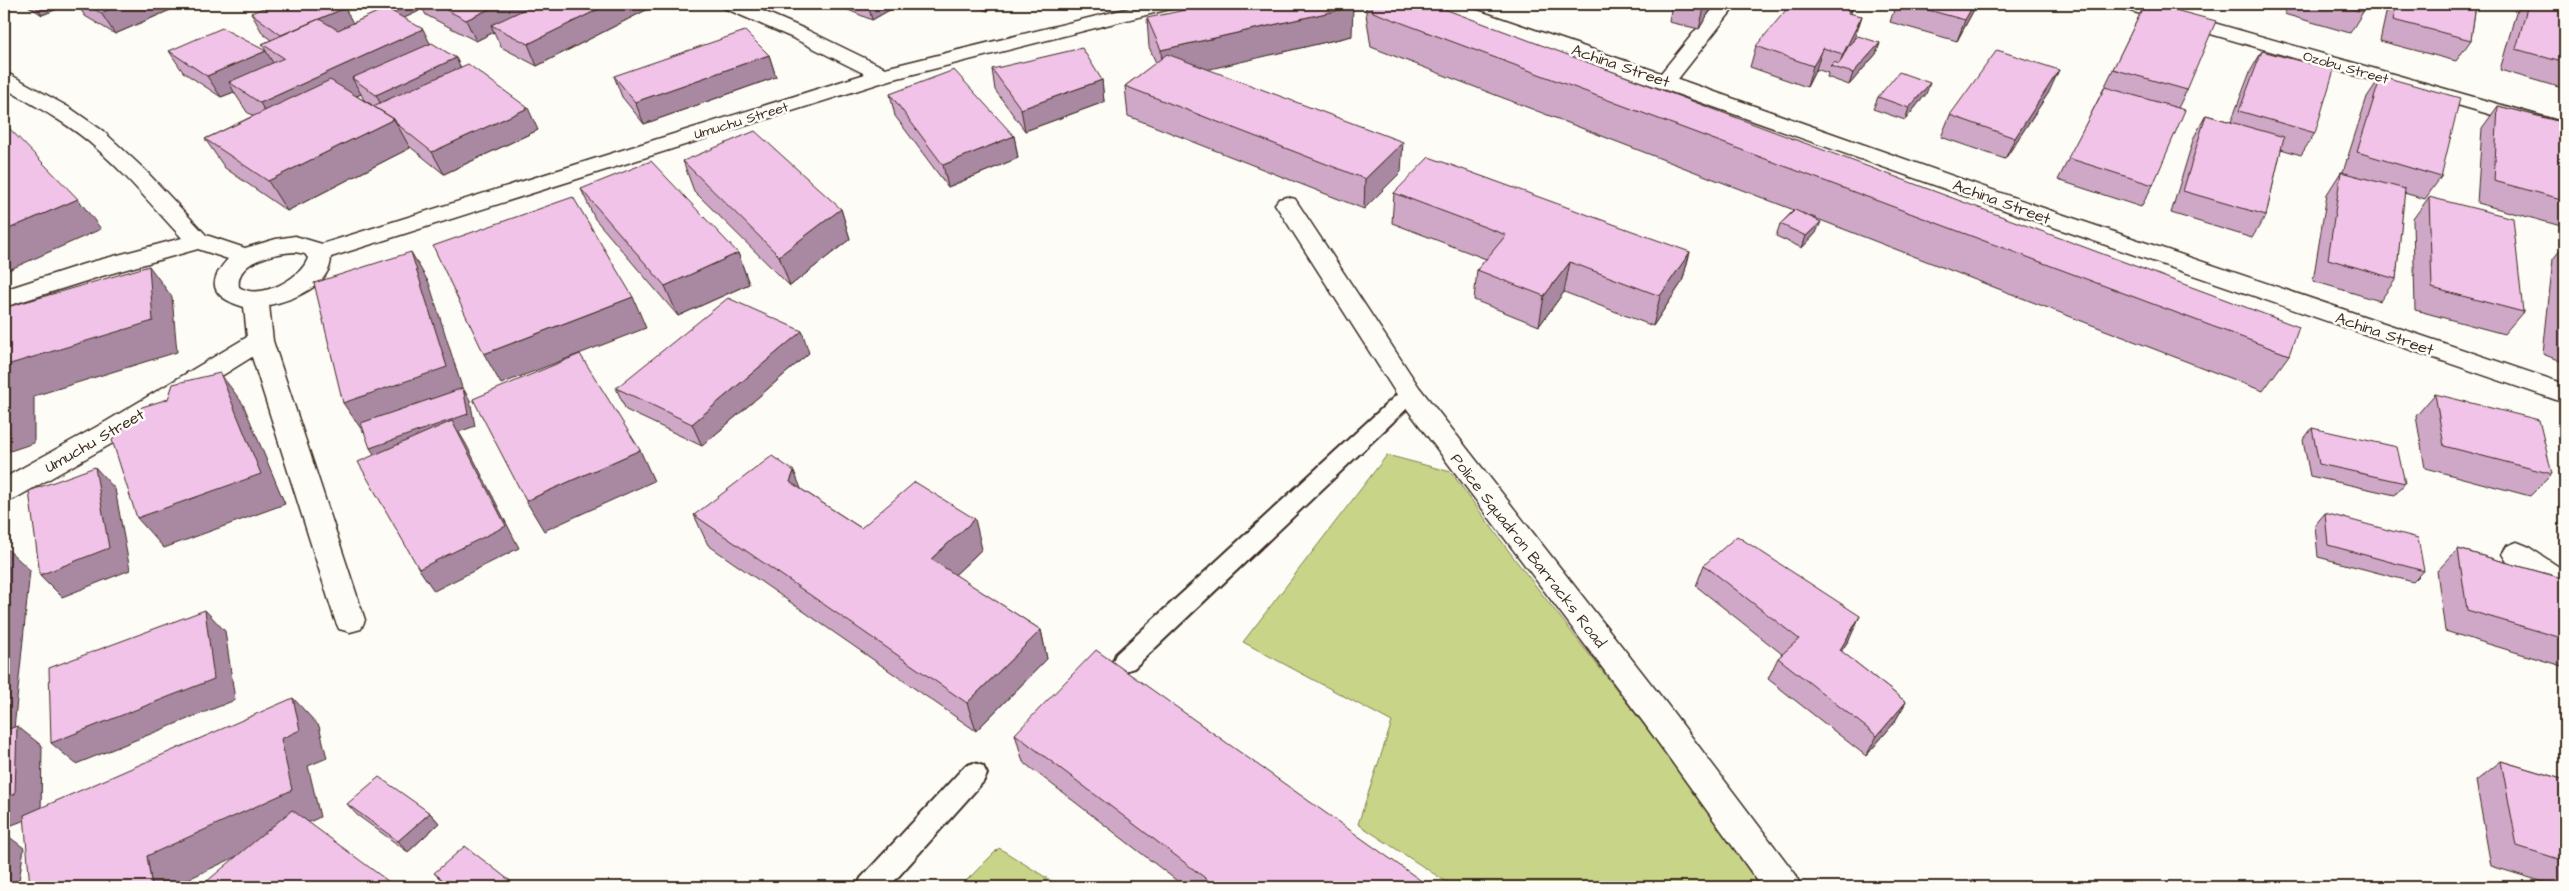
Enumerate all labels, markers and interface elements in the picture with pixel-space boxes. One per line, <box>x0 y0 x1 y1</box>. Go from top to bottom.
street label: Achina Street <box>1569 39 1673 93</box>
street label: Ozobu Street <box>2301 46 2391 90</box>
street label: Umuchu Street <box>692 97 791 145</box>
street label: Achina Street <box>1950 174 2054 230</box>
street label: Achina Street <box>2333 307 2437 361</box>
street label: Umuchu Street <box>41 403 149 478</box>
street label: Police Squadron Barracks Road <box>1445 449 1611 652</box>

